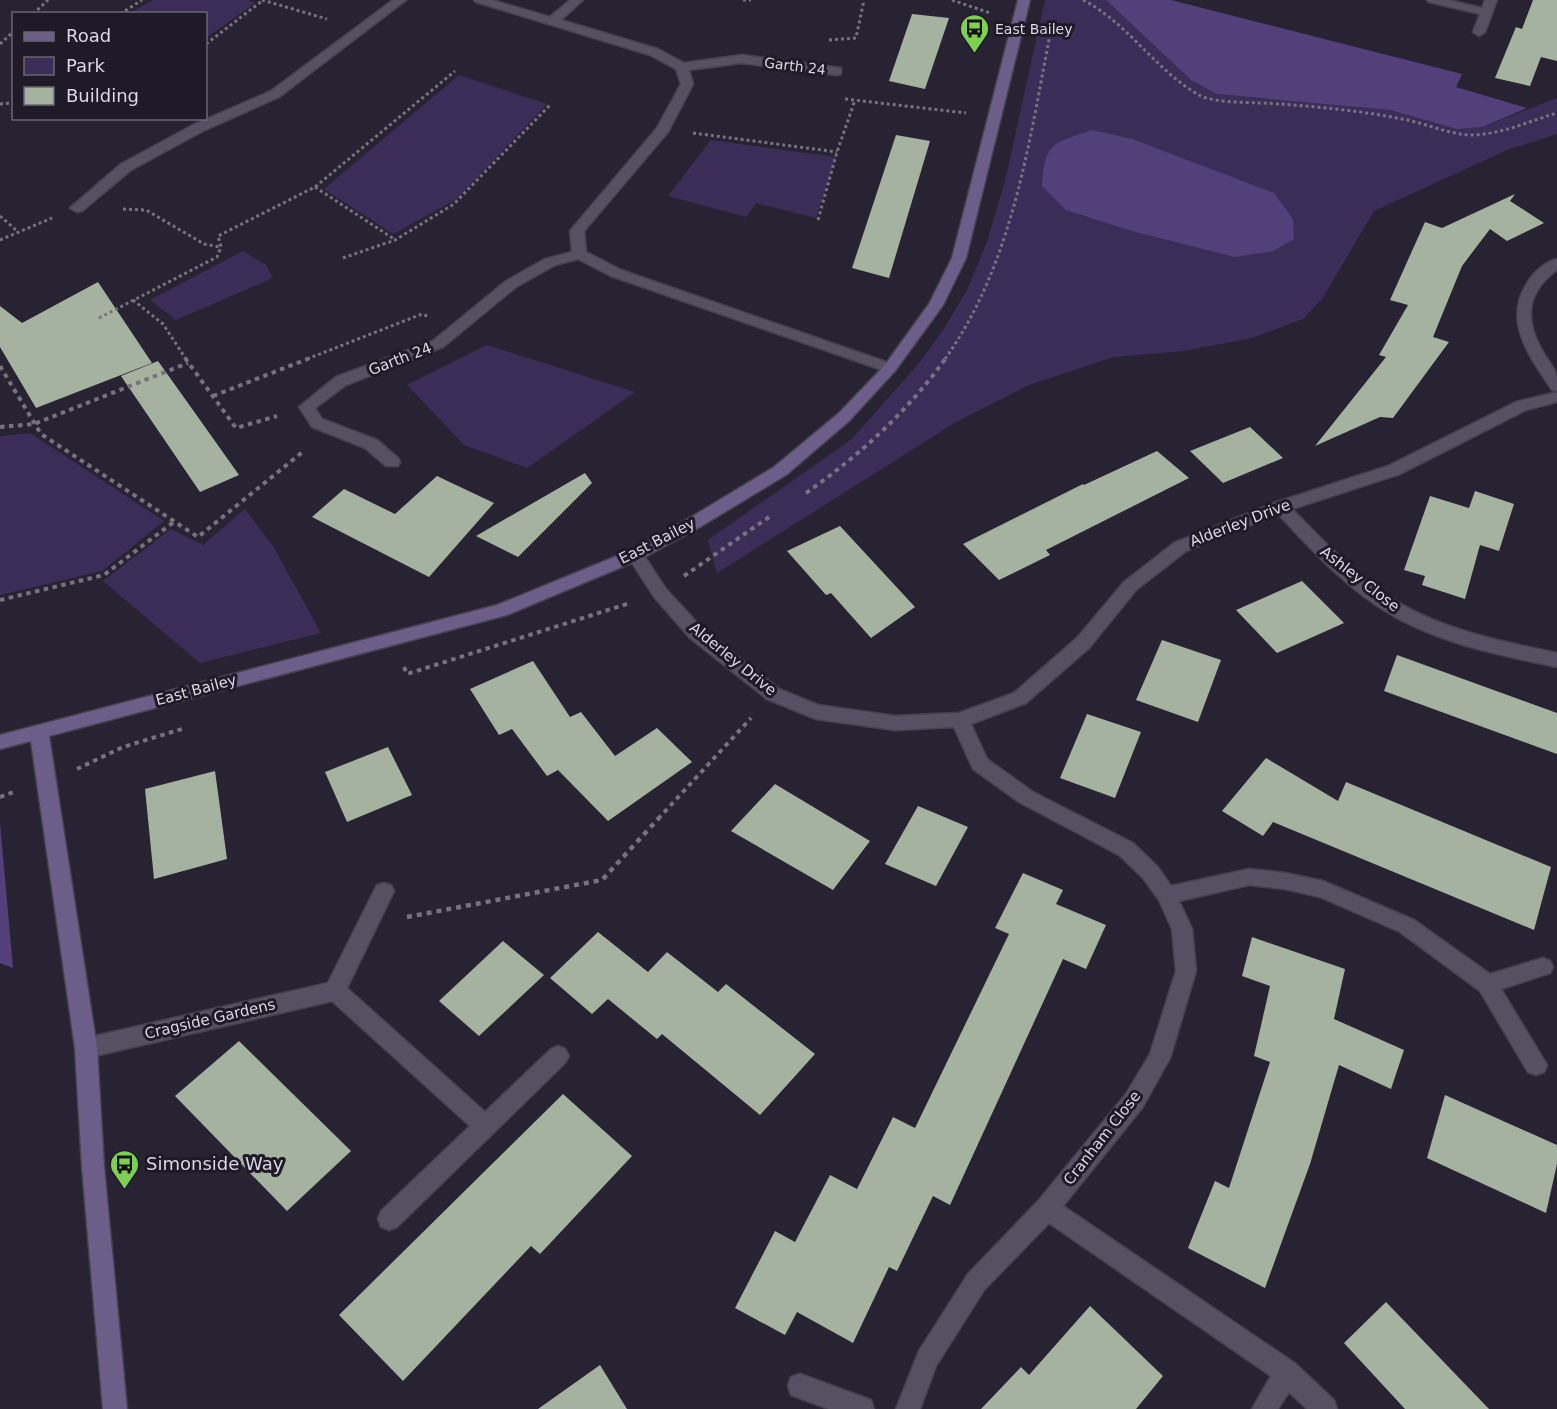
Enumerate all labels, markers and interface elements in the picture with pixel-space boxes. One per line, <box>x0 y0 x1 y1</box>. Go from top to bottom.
legend <box>12 12 207 120</box>
bus stop icon: East Bailey <box>958 13 990 55</box>
place label: East Bailey <box>995 21 1073 37</box>
text: Road <box>66 25 111 46</box>
street label: Garth 24 <box>763 54 827 78</box>
text: Park <box>66 55 105 76</box>
text: Building <box>66 85 139 106</box>
street label: Garth 24 <box>366 339 434 379</box>
street label: Alderley Drive <box>1187 496 1293 550</box>
street label: East Bailey <box>616 514 698 568</box>
street label: Ashley Close <box>1317 543 1403 615</box>
street label: Alderley Drive <box>686 619 780 699</box>
street label: East Bailey <box>154 671 239 709</box>
street label: Cragside Gardens <box>143 995 277 1043</box>
street label: Cranham Close <box>1060 1087 1144 1189</box>
bus stop icon: Simonside Way <box>109 1148 141 1190</box>
place label: Simonside Way <box>146 1153 284 1174</box>

